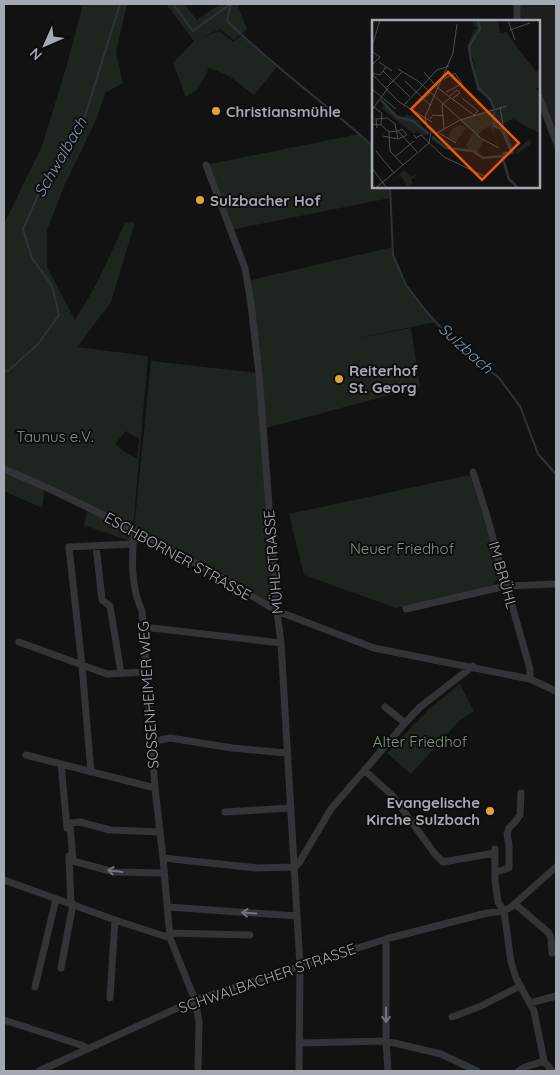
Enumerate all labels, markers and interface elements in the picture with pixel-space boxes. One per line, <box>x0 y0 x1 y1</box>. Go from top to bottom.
north arrow <box>20 20 70 70</box>
inset map <box>372 20 540 188</box>
text: N <box>26 44 46 64</box>
place label: Christiansmühle <box>226 102 341 121</box>
marker: Christiansmühle <box>210 105 222 117</box>
water label: Schwalbach <box>29 113 91 200</box>
place label: Sulzbacher Hof <box>210 191 321 210</box>
marker: Sulzbacher Hof <box>194 194 206 206</box>
water label: Sulzbach <box>435 318 498 378</box>
place label: Reiterhof St. Georg <box>349 361 418 397</box>
marker: Reiterhof St. Georg <box>333 373 345 385</box>
park label: Taunus e.V. <box>16 427 94 446</box>
street label: ESCHBORNER STRASSE <box>101 508 255 604</box>
street label: MÜHLSTRASSE <box>259 509 287 615</box>
park label: Neuer Friedhof <box>350 539 455 558</box>
street label: IM BRÜHL <box>484 539 522 611</box>
street label: SOSSENHEIMER WEG <box>133 621 163 769</box>
park label: Alter Friedhof <box>373 732 468 751</box>
place label: Evangelische Kirche Sulzbach <box>366 793 480 829</box>
marker: Evangelische Kirche Sulzbach <box>484 805 496 817</box>
one-way arrow <box>108 866 124 876</box>
one-way arrow <box>241 908 257 917</box>
street label: SCHWALBACHER STRASSE <box>176 939 358 1017</box>
one-way arrow <box>381 1006 391 1022</box>

